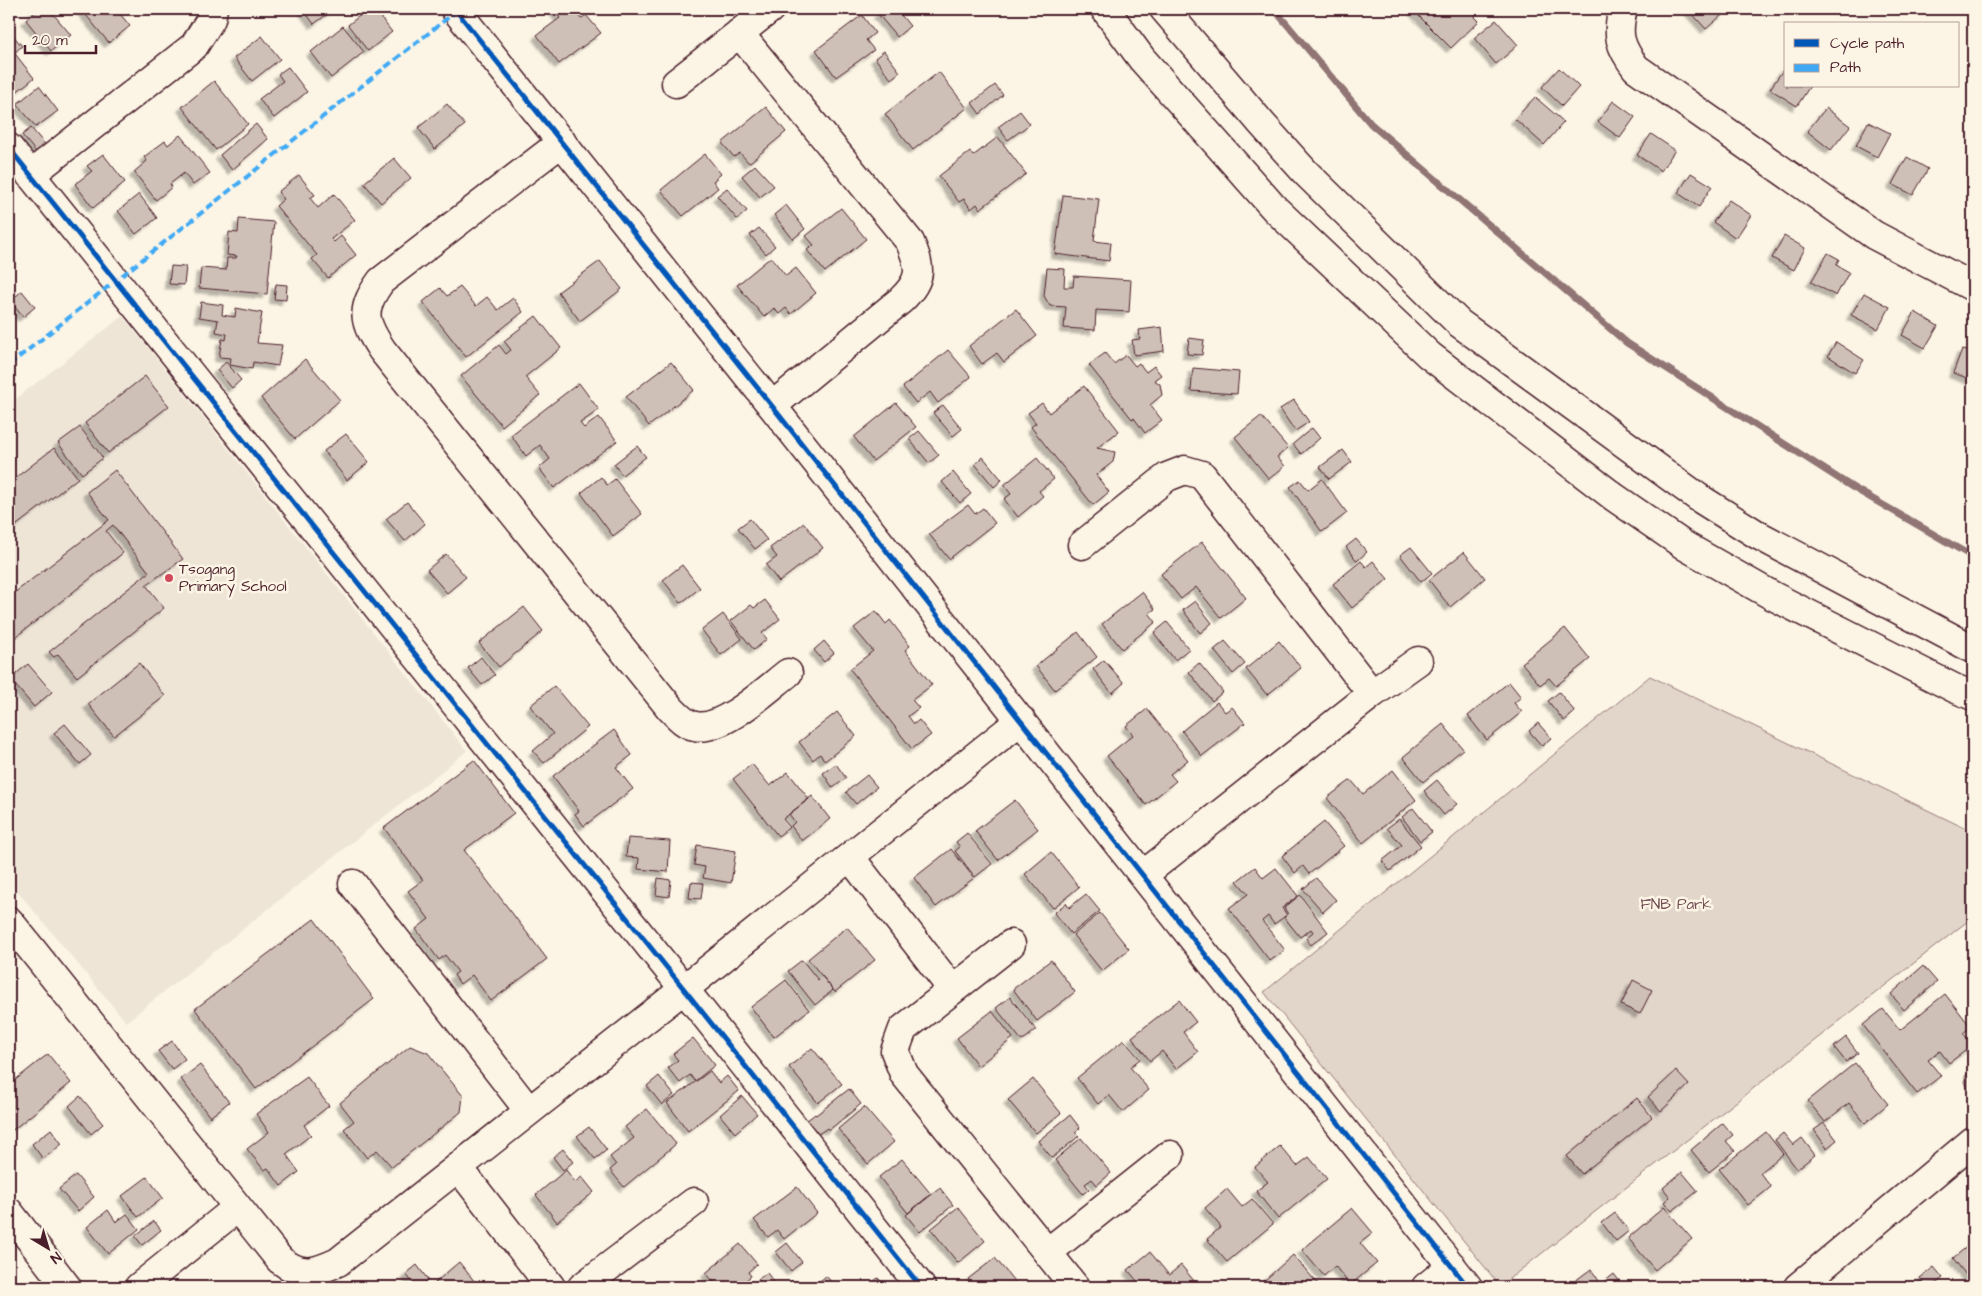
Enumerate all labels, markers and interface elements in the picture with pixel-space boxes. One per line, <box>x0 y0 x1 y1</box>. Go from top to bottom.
scale bar <box>25 22 96 54</box>
legend <box>1784 22 1960 88</box>
text: 20 m <box>32 30 68 51</box>
text: Cycle path <box>1830 33 1905 55</box>
text: Path <box>1830 57 1861 78</box>
place label: Tsogang Primary School <box>179 559 287 598</box>
marker: Tsogang Primary School <box>163 572 175 584</box>
park label: FNB Park <box>1640 894 1712 915</box>
north arrow <box>22 1224 72 1274</box>
text: N <box>46 1247 65 1268</box>

